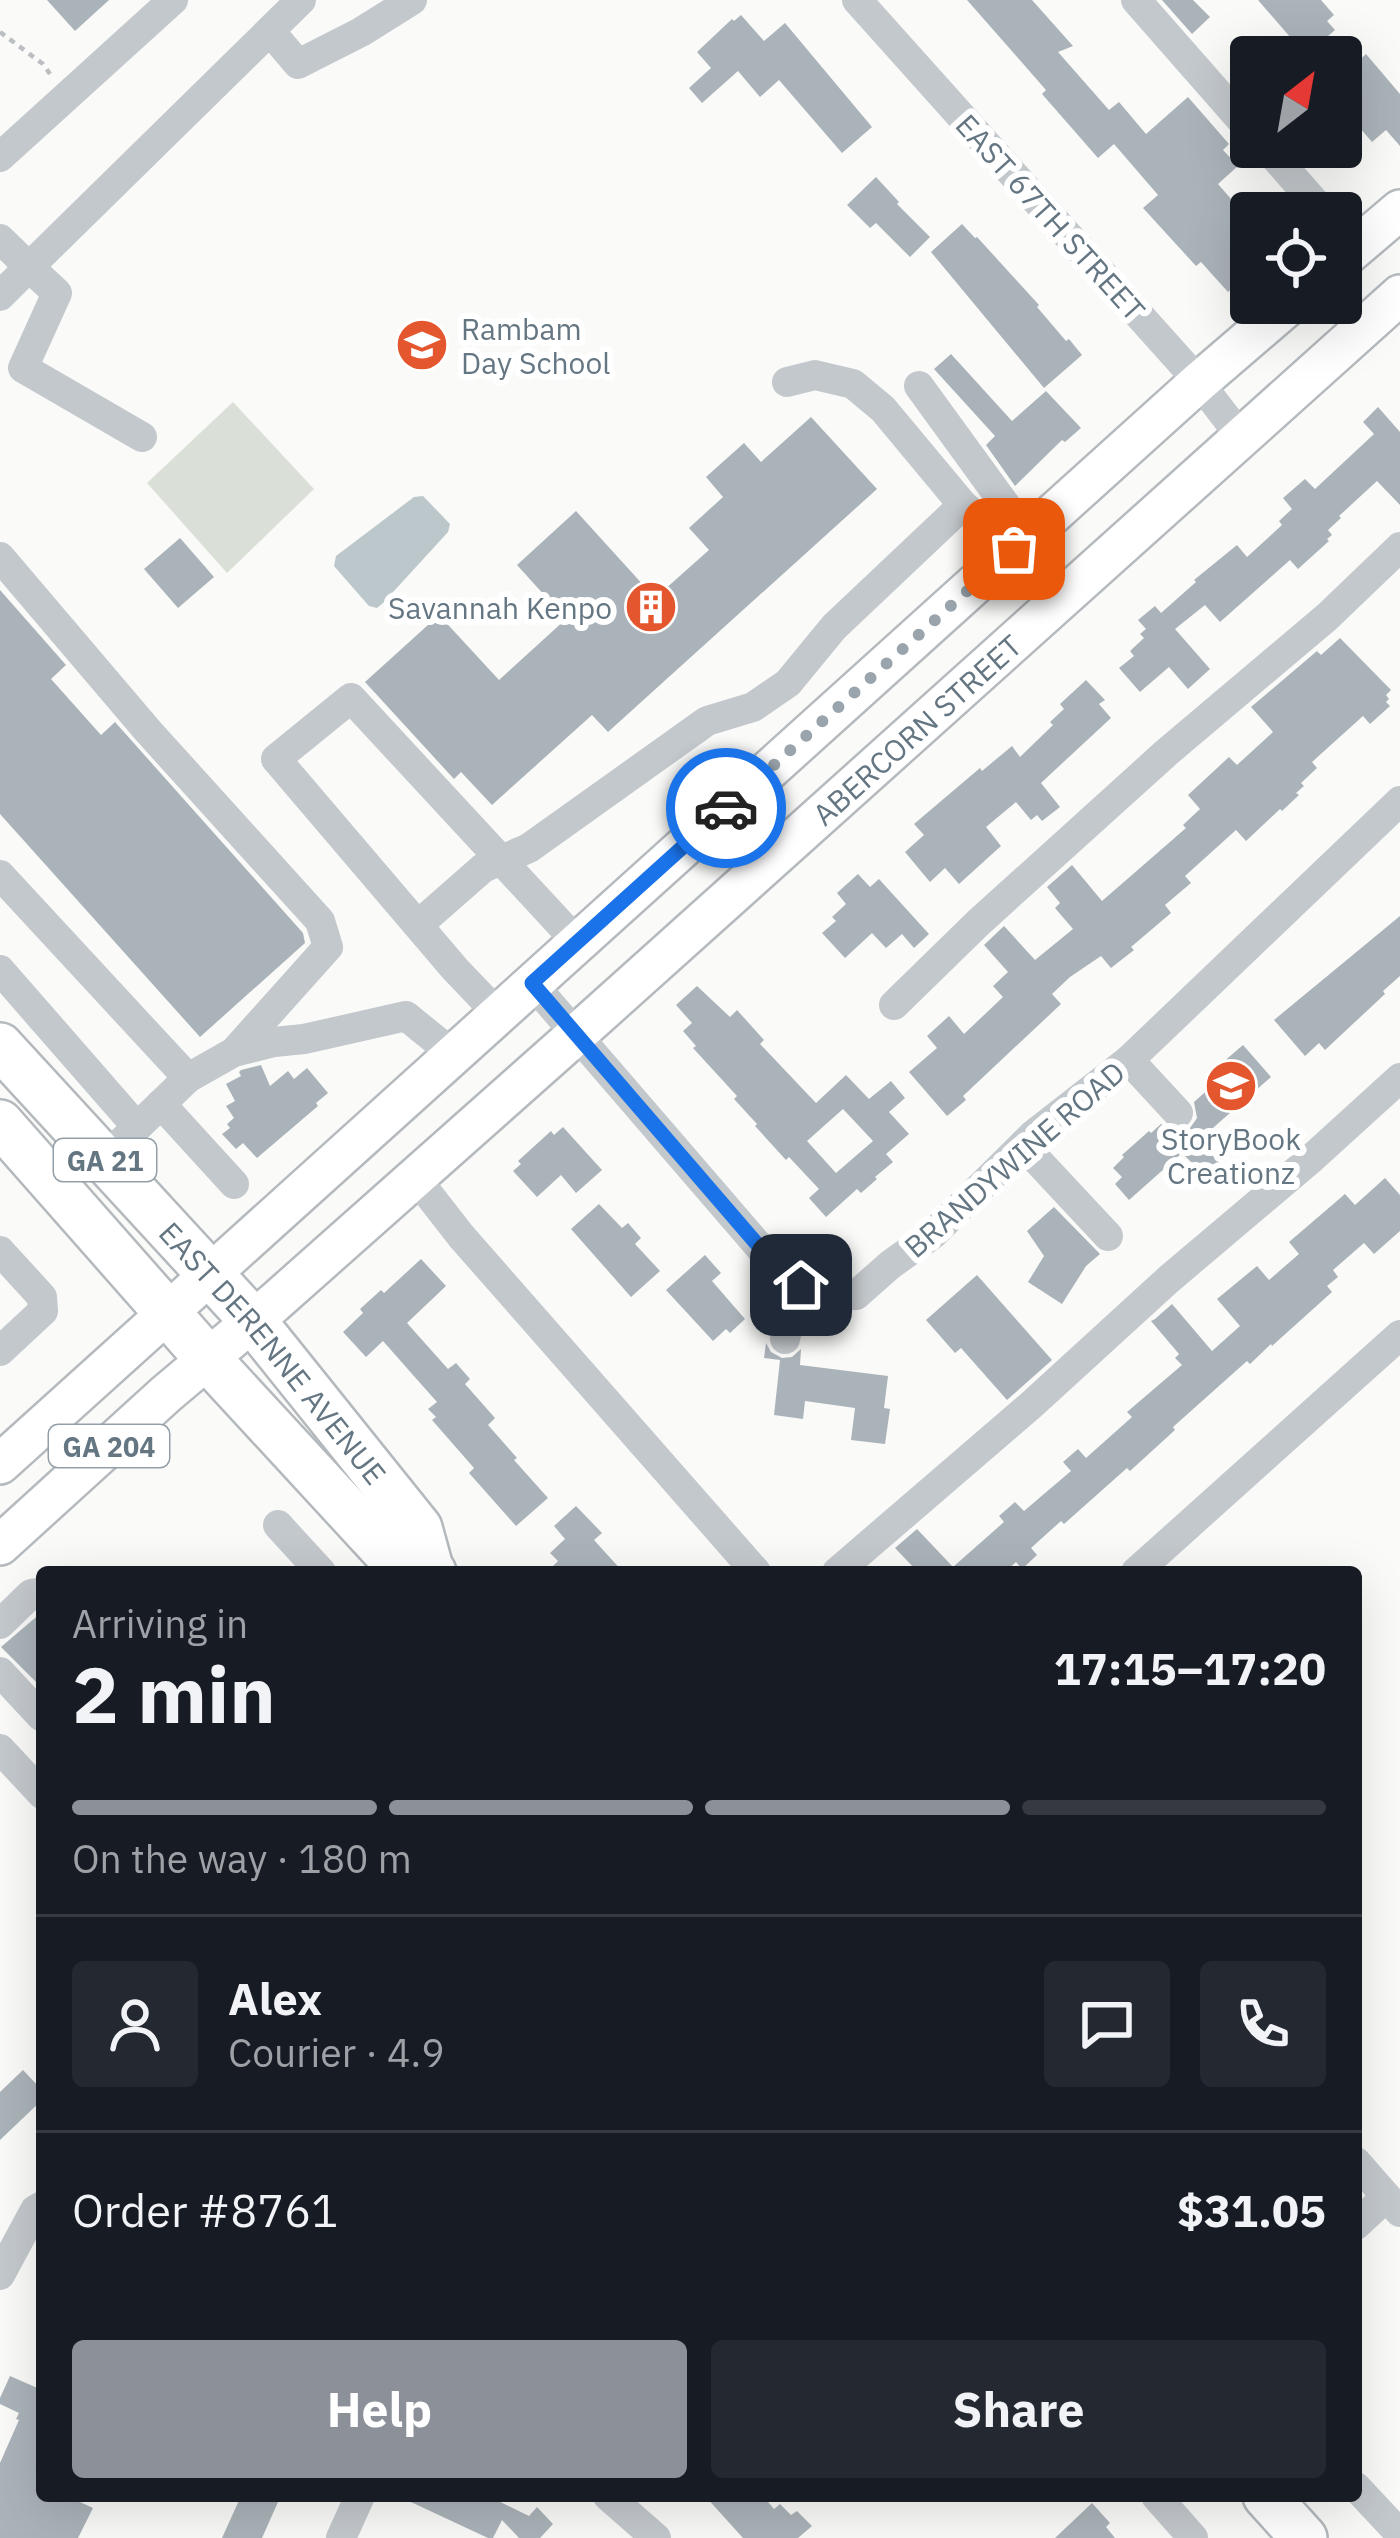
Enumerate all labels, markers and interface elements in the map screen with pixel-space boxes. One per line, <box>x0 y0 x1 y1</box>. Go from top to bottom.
north arrow <box>1230 36 1362 168</box>
map controls <box>1230 36 1362 324</box>
street label: EAST 67TH STREET <box>948 105 1154 329</box>
button: locate <box>1230 192 1362 324</box>
place label: Rambam Day School <box>461 309 610 382</box>
school or university icon: Rambam Day School <box>394 317 450 373</box>
pin <box>963 498 1065 600</box>
icon: bag <box>981 516 1047 582</box>
building icon: Savannah Kenpo <box>623 579 679 635</box>
place label: Savannah Kenpo <box>388 588 612 627</box>
street label: ABERCORN STREET <box>804 625 1029 833</box>
courier <box>666 748 786 868</box>
icon: car <box>693 775 759 841</box>
street label: BRANDYWINE ROAD <box>896 1052 1132 1266</box>
school or university icon: StoryBook Creationz <box>1203 1058 1259 1114</box>
place label: StoryBook Creationz <box>1161 1119 1301 1192</box>
road number: GA 21 <box>54 1139 156 1181</box>
street label: EAST DERENNE AVENUE <box>151 1213 395 1492</box>
pin <box>750 1234 852 1336</box>
icon: home <box>768 1252 834 1318</box>
road number: GA 204 <box>49 1425 169 1467</box>
text: Arriving in <box>72 1598 248 1649</box>
text: 17:15–17:20 <box>1054 1639 1326 1697</box>
text: 2 min <box>72 1643 276 1744</box>
text: On the way · 180 m <box>72 1833 412 1884</box>
button: person <box>72 1961 198 2087</box>
button: chat <box>1044 1961 1170 2087</box>
button: phone <box>1200 1961 1326 2087</box>
text: Alex <box>228 1969 322 2027</box>
text: Courier · 4.9 <box>228 2027 445 2078</box>
text: Order #8761 <box>72 2181 338 2239</box>
text: $31.05 <box>1177 2181 1326 2239</box>
button: Help <box>72 2340 687 2478</box>
button: Share <box>711 2340 1326 2478</box>

